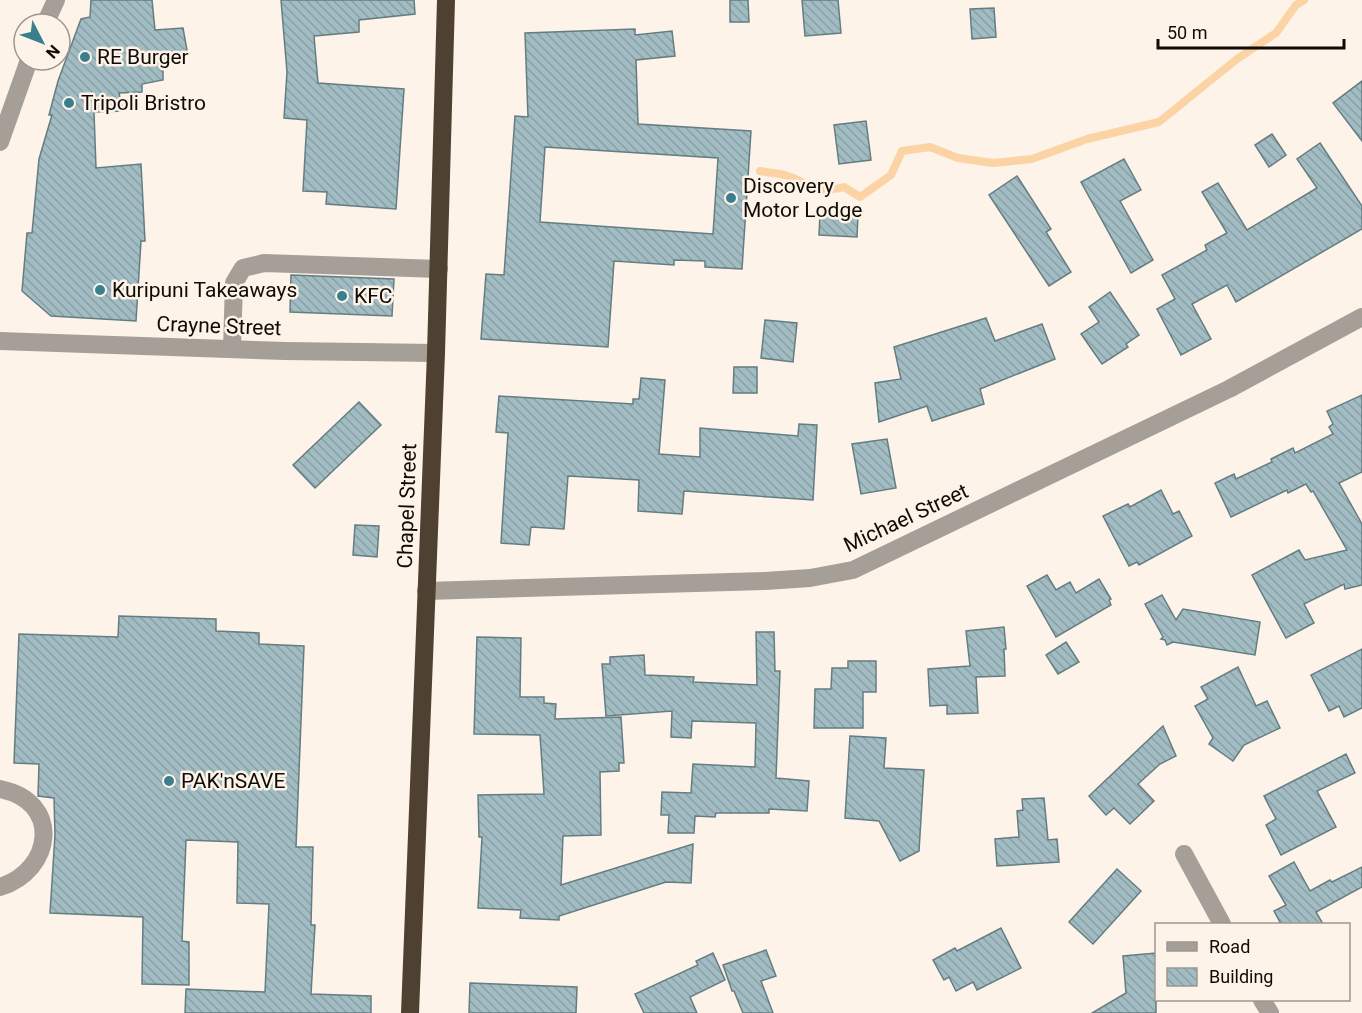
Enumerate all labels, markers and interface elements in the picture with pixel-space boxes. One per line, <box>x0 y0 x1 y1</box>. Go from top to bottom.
north arrow <box>12 12 72 72</box>
scale bar <box>1158 12 1344 50</box>
text: 50 m <box>1167 22 1207 43</box>
text: N <box>42 41 64 62</box>
place label: RE Burger <box>97 45 189 69</box>
marker: RE Burger <box>78 50 92 64</box>
place label: Tripoli Bristro <box>81 91 206 115</box>
marker: Tripoli Bristro <box>62 96 76 110</box>
place label: Discovery Motor Lodge <box>743 174 862 222</box>
marker: Discovery Motor Lodge <box>724 191 738 205</box>
place label: Kuripuni Takeaways <box>112 278 297 302</box>
marker: Kuripuni Takeaways <box>93 283 107 297</box>
place label: KFC <box>354 284 392 308</box>
marker: KFC <box>335 289 349 303</box>
street label: Crayne Street <box>156 312 282 340</box>
street label: Chapel Street <box>393 443 421 569</box>
street label: Michael Street <box>840 479 972 557</box>
place label: PAK'nSAVE <box>181 769 285 793</box>
marker: PAK'nSAVE <box>162 774 176 788</box>
legend <box>1155 923 1350 1001</box>
text: Road <box>1209 936 1250 957</box>
text: Building <box>1209 966 1273 987</box>

